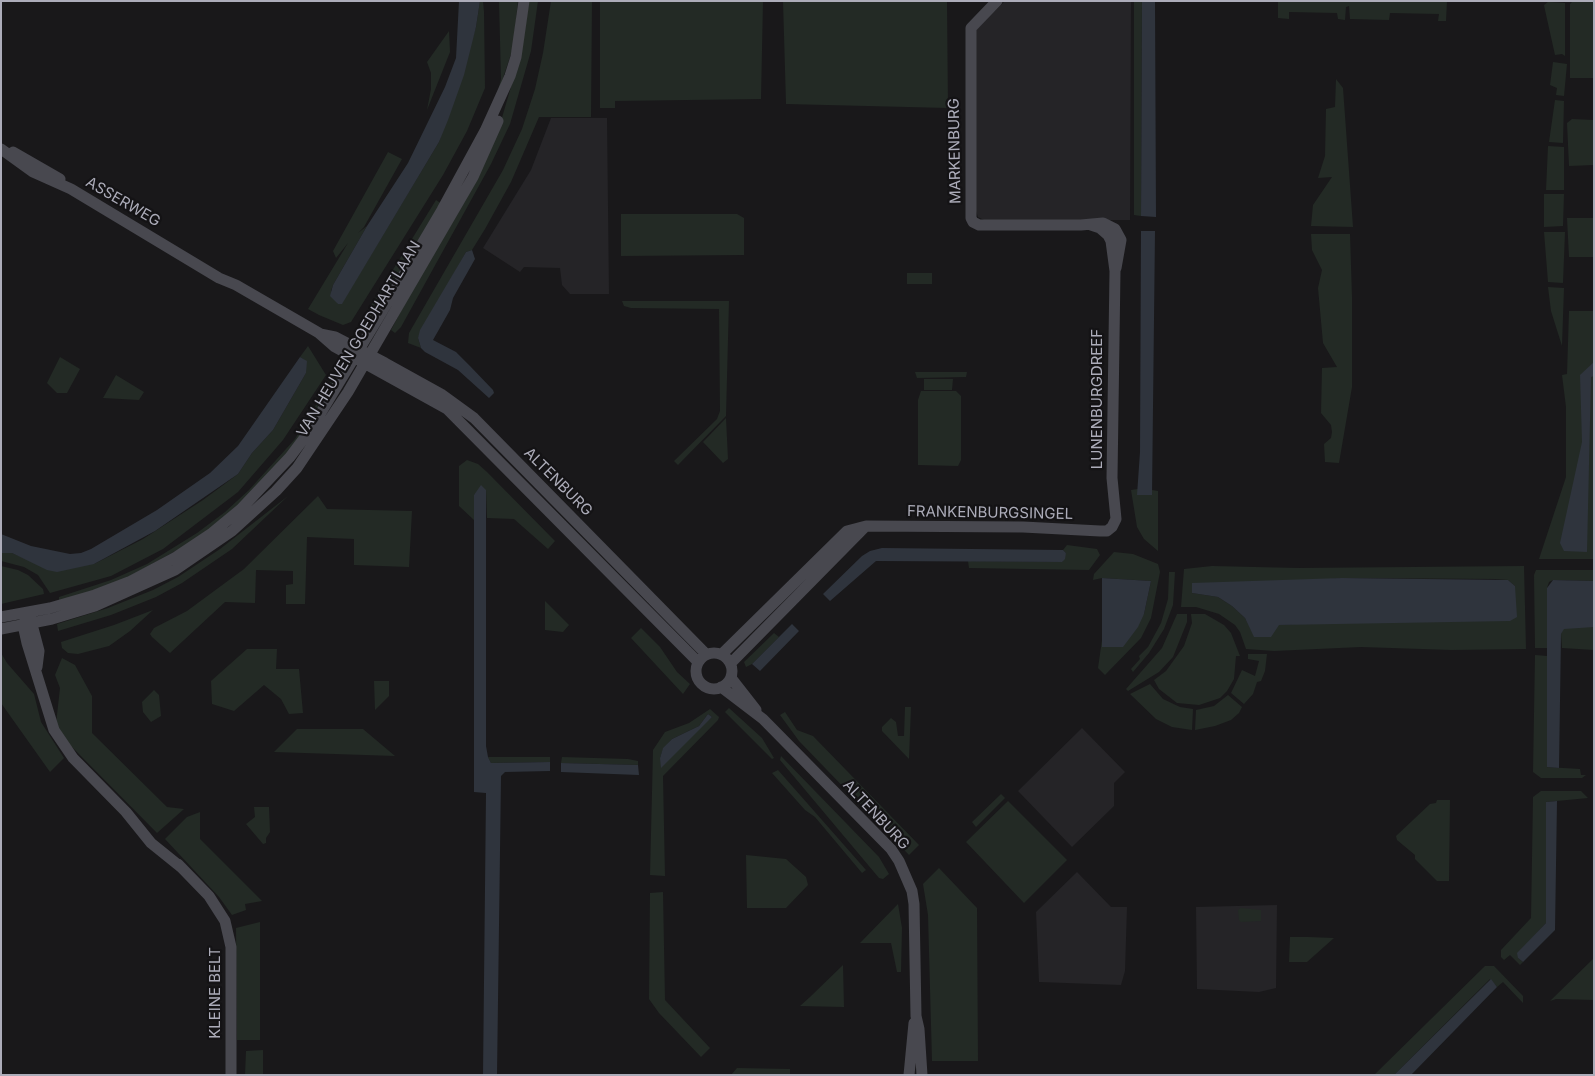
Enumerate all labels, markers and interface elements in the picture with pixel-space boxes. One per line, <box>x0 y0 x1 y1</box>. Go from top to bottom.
street label: MARKENBURG <box>945 98 965 204</box>
street label: ASSERWEG <box>82 173 164 231</box>
street label: VAN HEUVEN GOEDHARTLAAN <box>293 238 425 440</box>
street label: LUNENBURGDREEF <box>1088 329 1106 469</box>
street label: ALTENBURG <box>520 444 596 520</box>
street label: FRANKENBURGSINGEL <box>907 503 1073 523</box>
street label: ALTENBURG <box>839 776 913 854</box>
street label: KLEINE BELT <box>206 947 224 1039</box>

